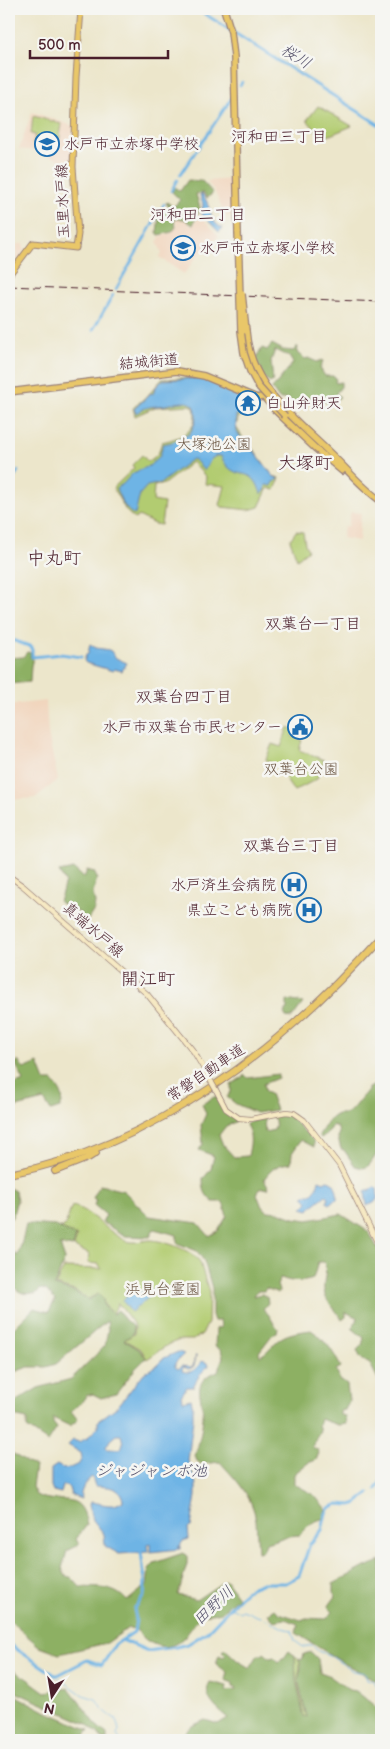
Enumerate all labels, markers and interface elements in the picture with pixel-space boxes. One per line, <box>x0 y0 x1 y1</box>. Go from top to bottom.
scale bar <box>30 28 168 60</box>
text: 500 m <box>38 36 81 55</box>
water label: 桜川 <box>277 40 315 74</box>
district label: 河和田三丁目 <box>231 128 327 147</box>
school or university icon: 水戸市立赤塚中学校 <box>34 131 60 157</box>
place label: 水戸市立赤塚中学校 <box>64 135 199 154</box>
street label: 玉里水戸線 <box>52 163 74 239</box>
district label: 河和田二丁目 <box>150 206 246 225</box>
school or university icon: 水戸市立赤塚小学校 <box>170 235 196 261</box>
place label: 水戸市立赤塚小学校 <box>200 239 335 258</box>
street label: 結城街道 <box>118 350 180 374</box>
temple icon: 白山弁財天 <box>235 390 261 416</box>
place label: 白山弁財天 <box>266 394 341 413</box>
park label: 大塚池公園 <box>176 435 252 454</box>
district label: 大塚町 <box>278 453 332 474</box>
district label: 中丸町 <box>27 548 81 569</box>
district label: 双葉台一丁目 <box>265 615 361 634</box>
district label: 双葉台四丁目 <box>136 688 232 707</box>
public building icon: 水戸市双葉台市民センター <box>287 714 313 740</box>
place label: 水戸市双葉台市民センター <box>103 718 282 737</box>
park label: 双葉台公園 <box>263 760 339 779</box>
district label: 双葉台三丁目 <box>243 837 339 856</box>
hospital icon: 水戸済生会病院 <box>281 872 307 898</box>
place label: 水戸済生会病院 <box>171 876 276 895</box>
hospital icon: 県立こども病院 <box>296 897 322 923</box>
street label: 真端水戸線 <box>58 898 128 962</box>
place label: 県立こども病院 <box>187 901 292 920</box>
district label: 開江町 <box>121 969 175 990</box>
street label: 常磐自動車道 <box>163 1040 249 1106</box>
park label: 浜見台霊園 <box>125 1280 201 1299</box>
water label: ジャジャンボ池 <box>95 1462 208 1481</box>
water label: 田野川 <box>190 1582 238 1630</box>
north arrow <box>28 1672 78 1722</box>
text: N <box>42 1699 56 1718</box>

